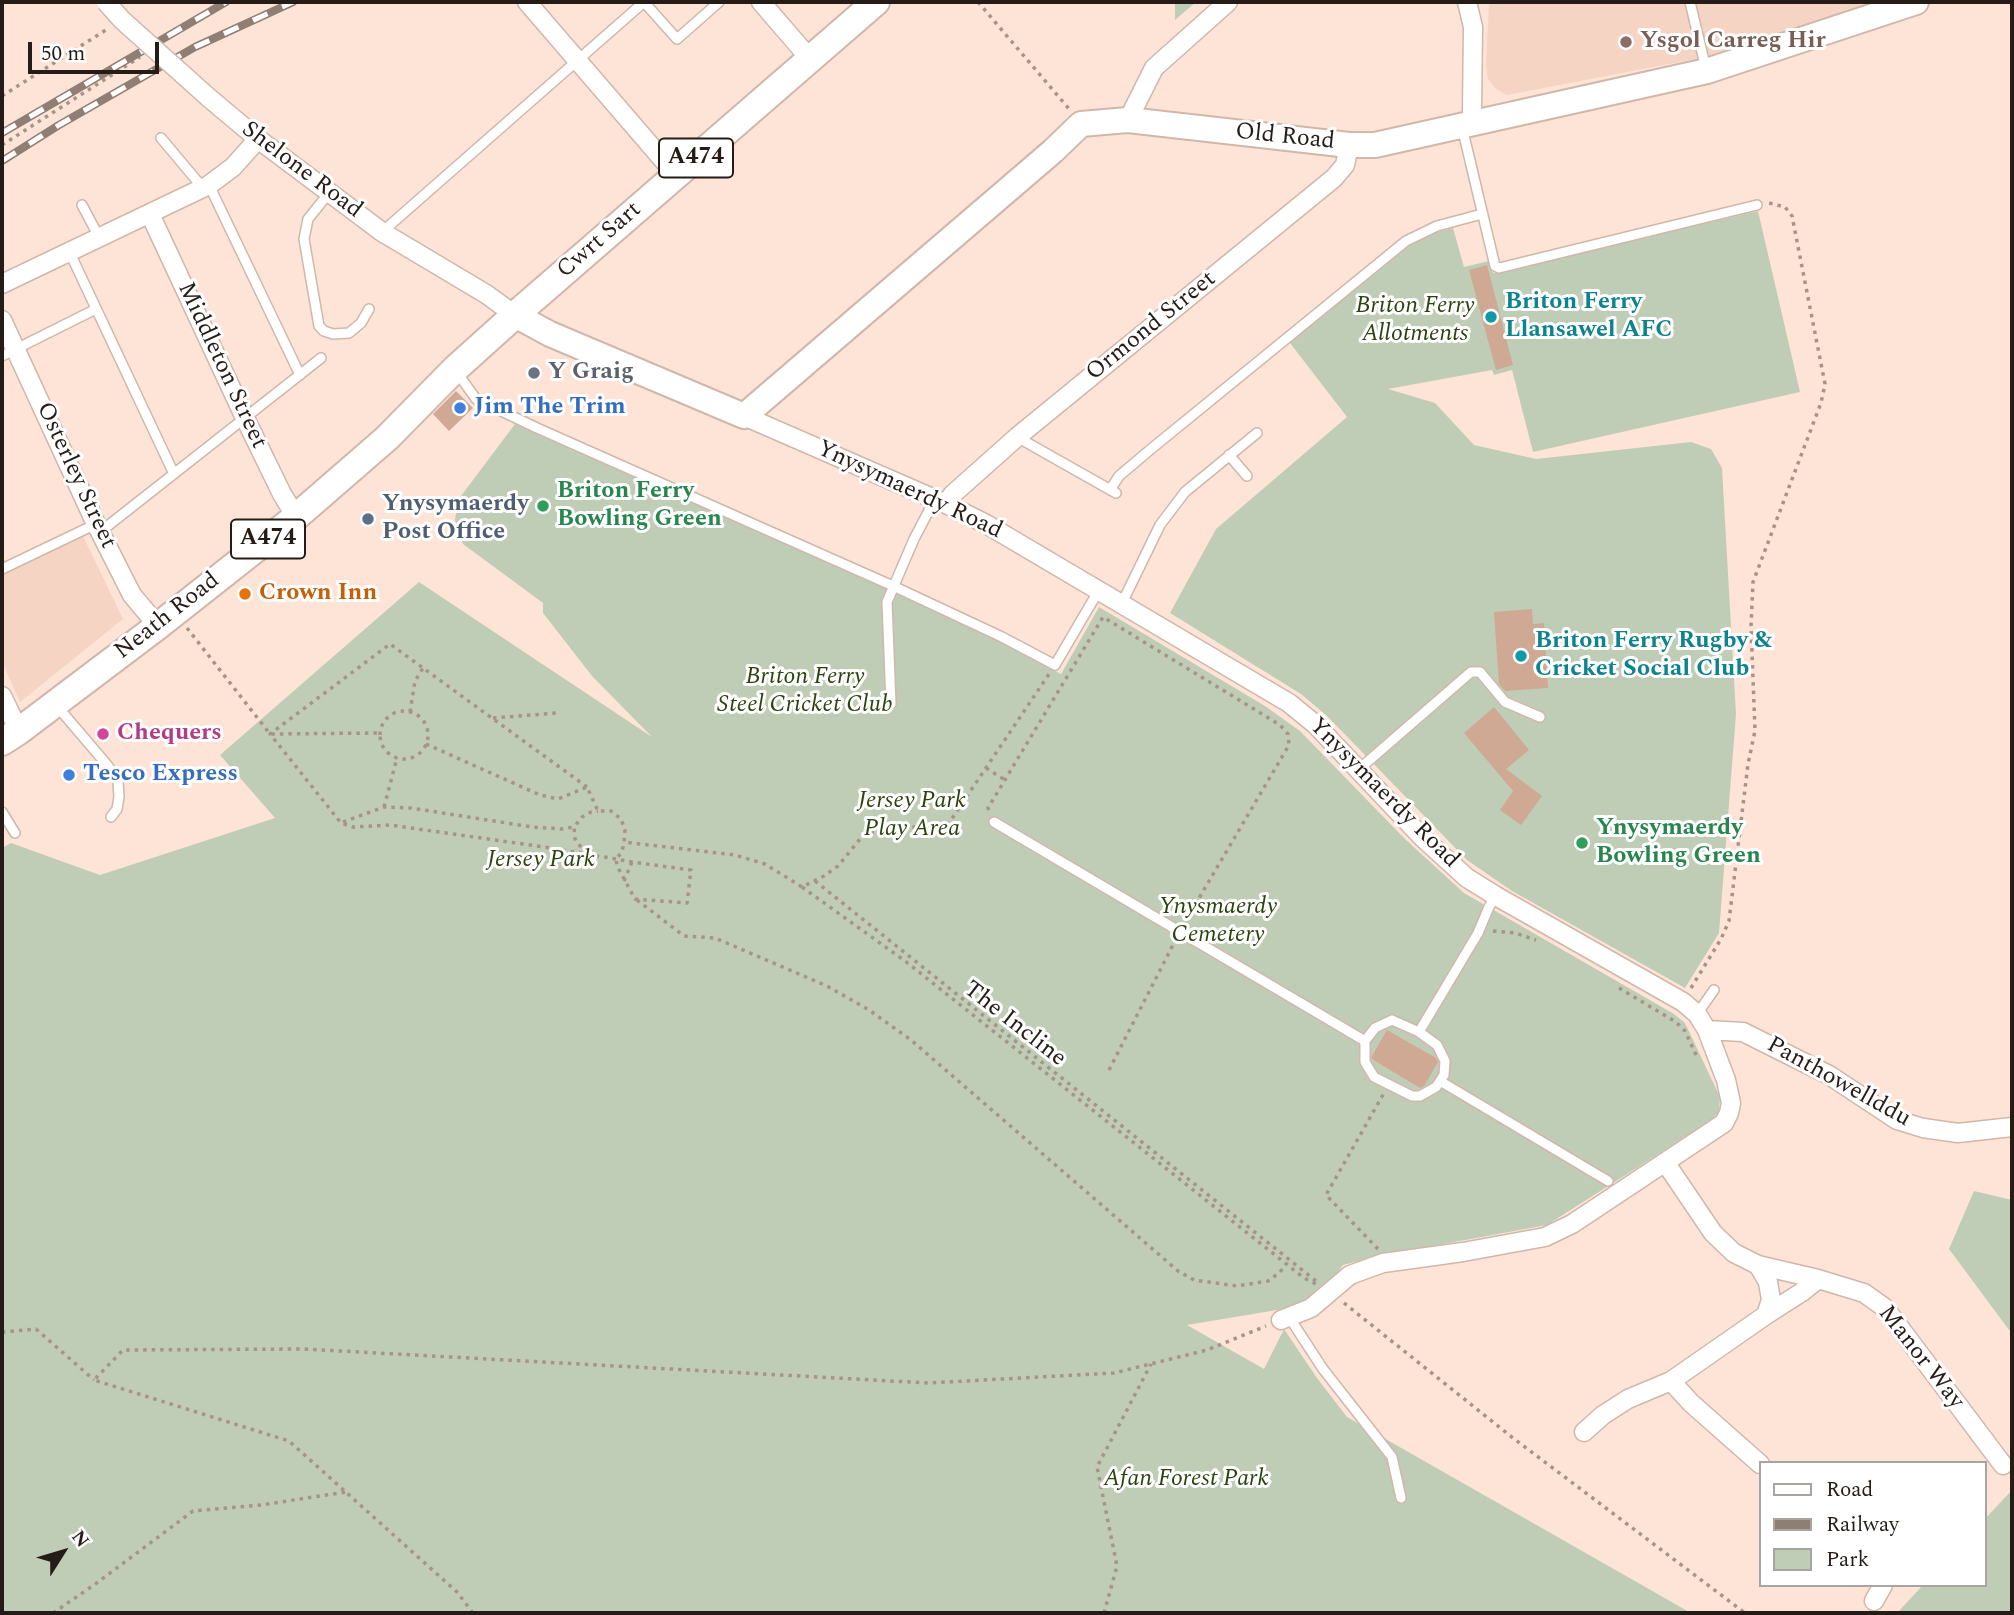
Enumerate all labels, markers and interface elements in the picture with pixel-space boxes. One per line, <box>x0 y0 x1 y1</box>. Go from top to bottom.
scale bar <box>32 28 163 72</box>
place label: Ysgol Carreg Hir <box>1640 28 1826 56</box>
marker: Ysgol Carreg Hir <box>1618 34 1634 50</box>
text: 50 m <box>41 38 85 70</box>
street label: Shelone Road <box>235 116 367 226</box>
street label: Old Road <box>1234 118 1336 158</box>
road number: A474 <box>659 139 733 178</box>
street label: Cwrt Sart <box>552 197 648 285</box>
street label: Ormond Street <box>1081 266 1223 388</box>
street label: Middleton Street <box>170 278 272 454</box>
place label: Briton Ferry Llansawel AFC <box>1505 289 1672 345</box>
park label: Briton Ferry Allotments <box>1355 293 1475 349</box>
marker: Briton Ferry Llansawel AFC <box>1483 309 1499 325</box>
place label: Y Graig <box>548 359 634 387</box>
marker: Y Graig <box>526 365 542 381</box>
place label: Jim The Trim <box>474 394 626 422</box>
street label: Osterley Street <box>28 398 122 554</box>
marker: Jim The Trim <box>452 400 468 416</box>
street label: Ynysymaerdy Road <box>812 435 1006 547</box>
place label: Briton Ferry Bowling Green <box>557 478 722 534</box>
place label: Ynysymaerdy Post Office <box>382 491 529 547</box>
marker: Briton Ferry Bowling Green <box>535 498 551 514</box>
marker: Ynysymaerdy Post Office <box>360 511 376 527</box>
road number: A474 <box>231 520 305 558</box>
street label: Neath Road <box>110 567 226 667</box>
place label: Crown Inn <box>259 580 377 608</box>
marker: Crown Inn <box>237 586 253 602</box>
place label: Briton Ferry Rugby & Cricket Social Club <box>1535 628 1772 684</box>
marker: Briton Ferry Rugby & Cricket Social Club <box>1513 648 1529 664</box>
park label: Briton Ferry Steel Cricket Club <box>717 664 893 720</box>
street label: Ynysymaerdy Road <box>1302 713 1464 875</box>
place label: Chequers <box>117 720 222 748</box>
marker: Chequers <box>95 726 111 742</box>
place label: Tesco Express <box>83 761 238 789</box>
marker: Tesco Express <box>61 767 77 783</box>
park label: Jersey Park Play Area <box>858 788 966 844</box>
place label: Ynysymaerdy Bowling Green <box>1596 815 1761 871</box>
marker: Ynysymaerdy Bowling Green <box>1574 835 1590 851</box>
park label: Jersey Park <box>487 847 595 875</box>
park label: Ynysmaerdy Cemetery <box>1159 894 1277 950</box>
street label: The Incline <box>957 976 1071 1074</box>
street label: Panthowellddu <box>1761 1032 1915 1134</box>
street label: Manor Way <box>1871 1301 1969 1415</box>
legend <box>1758 1461 1986 1587</box>
park label: Afan Forest Park <box>1103 1466 1269 1494</box>
text: Road <box>1826 1474 1873 1506</box>
text: Railway <box>1826 1509 1899 1541</box>
north arrow <box>28 1517 98 1587</box>
text: N <box>64 1524 96 1554</box>
text: Park <box>1826 1544 1869 1576</box>

